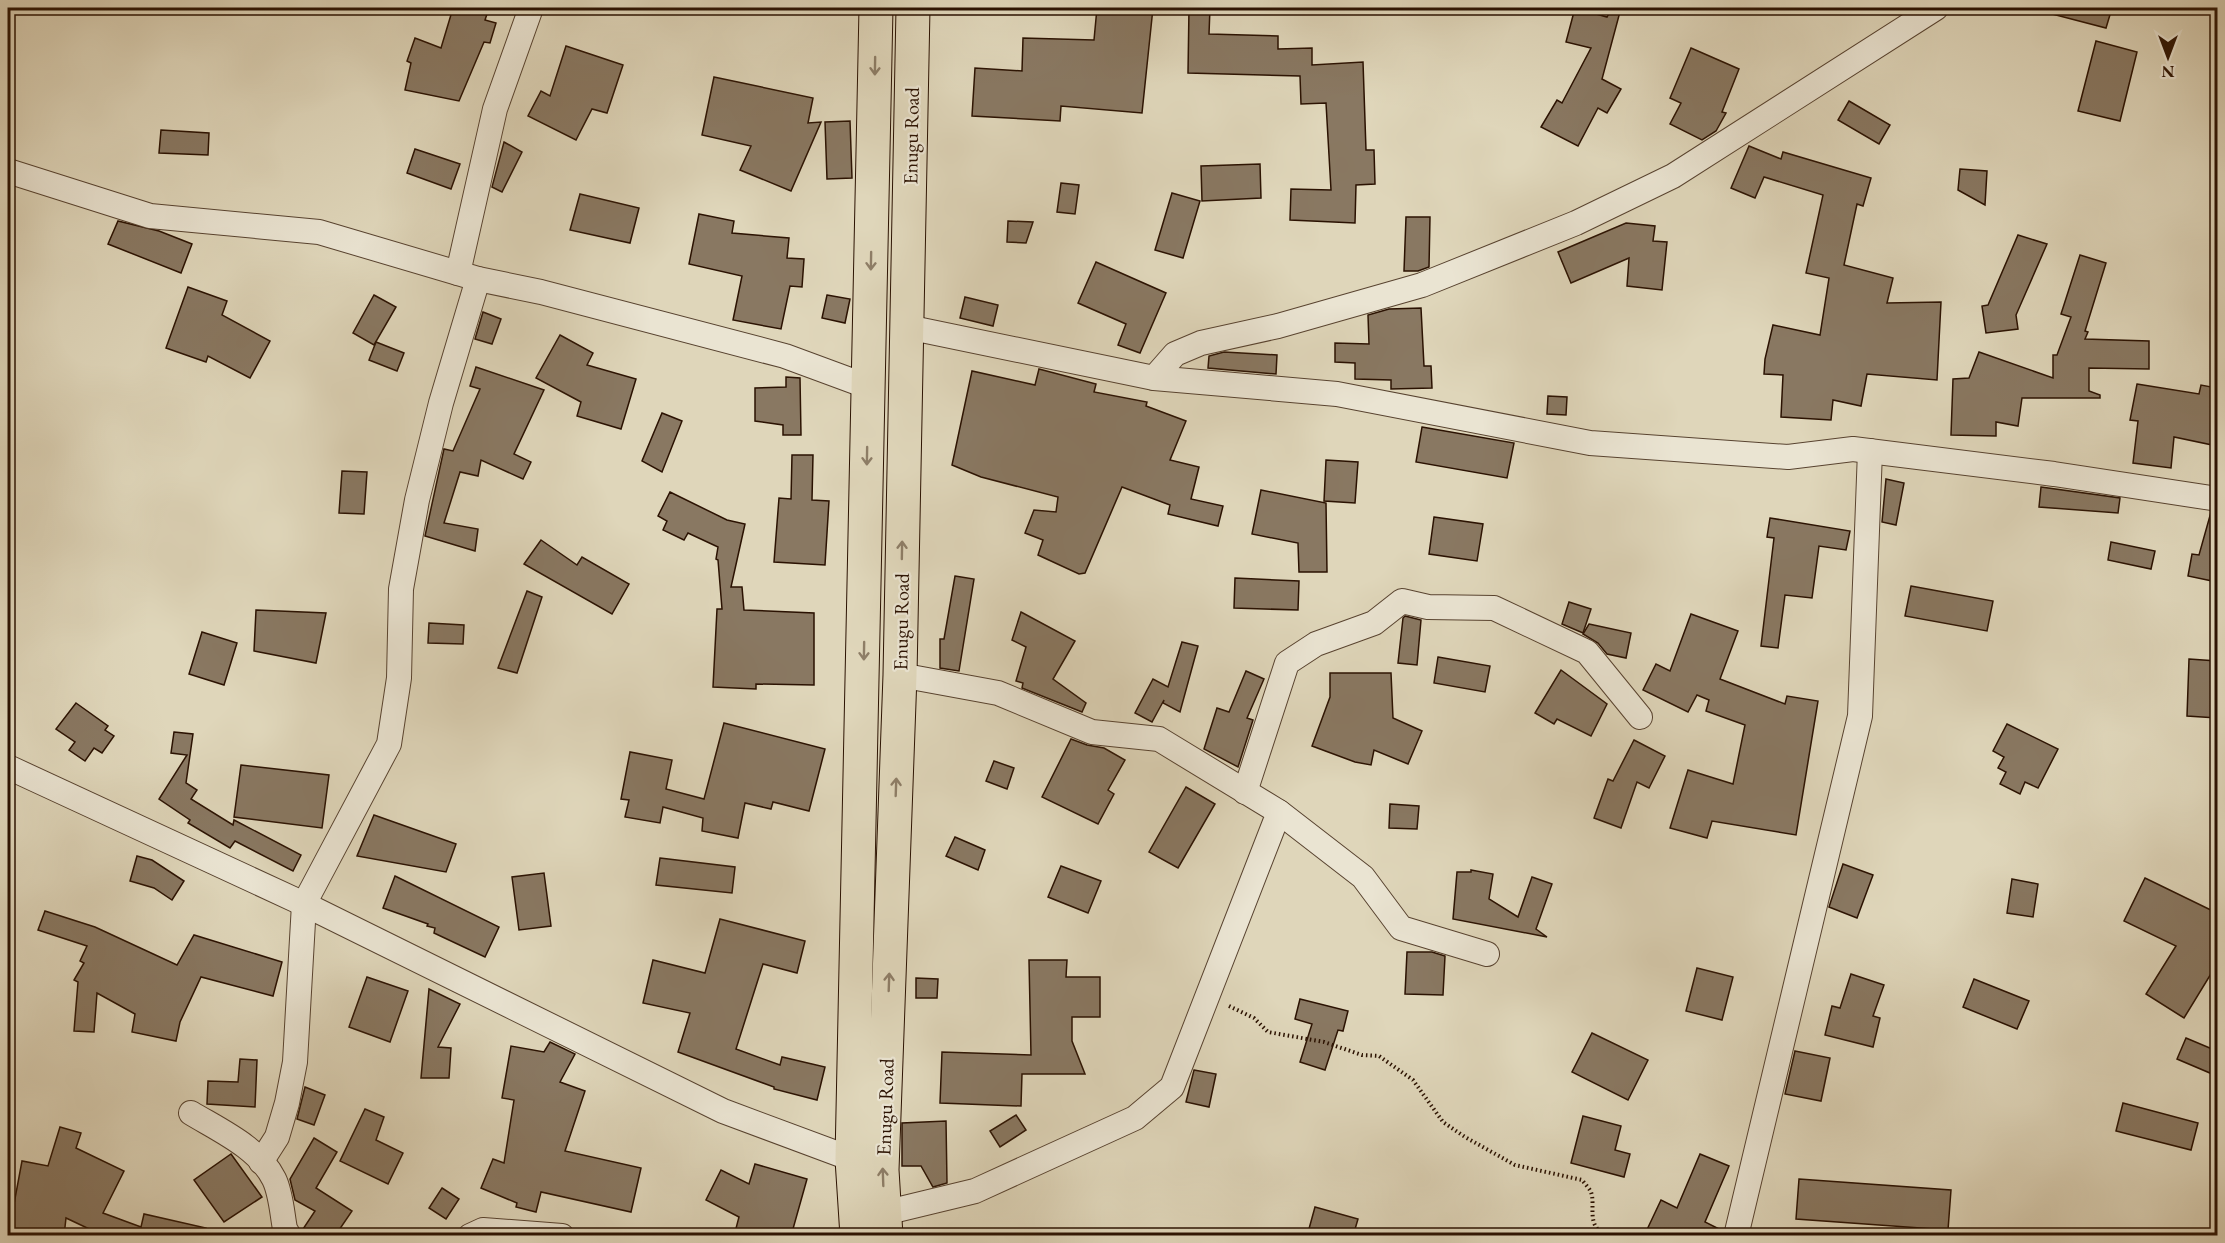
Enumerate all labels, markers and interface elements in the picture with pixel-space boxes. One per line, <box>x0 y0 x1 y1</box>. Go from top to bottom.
north arrow <box>2138 27 2198 87</box>
one-way arrow <box>869 55 881 75</box>
text: N <box>2161 61 2174 82</box>
street label: Enugu Road <box>897 86 925 185</box>
one-way arrow <box>866 250 877 270</box>
one-way arrow <box>862 445 873 465</box>
one-way arrow <box>897 541 908 561</box>
street label: Enugu Road <box>887 572 915 671</box>
one-way arrow <box>858 640 869 660</box>
one-way arrow <box>890 778 901 798</box>
one-way arrow <box>883 973 895 993</box>
street label: Enugu Road <box>870 1057 900 1156</box>
one-way arrow <box>877 1168 889 1188</box>

